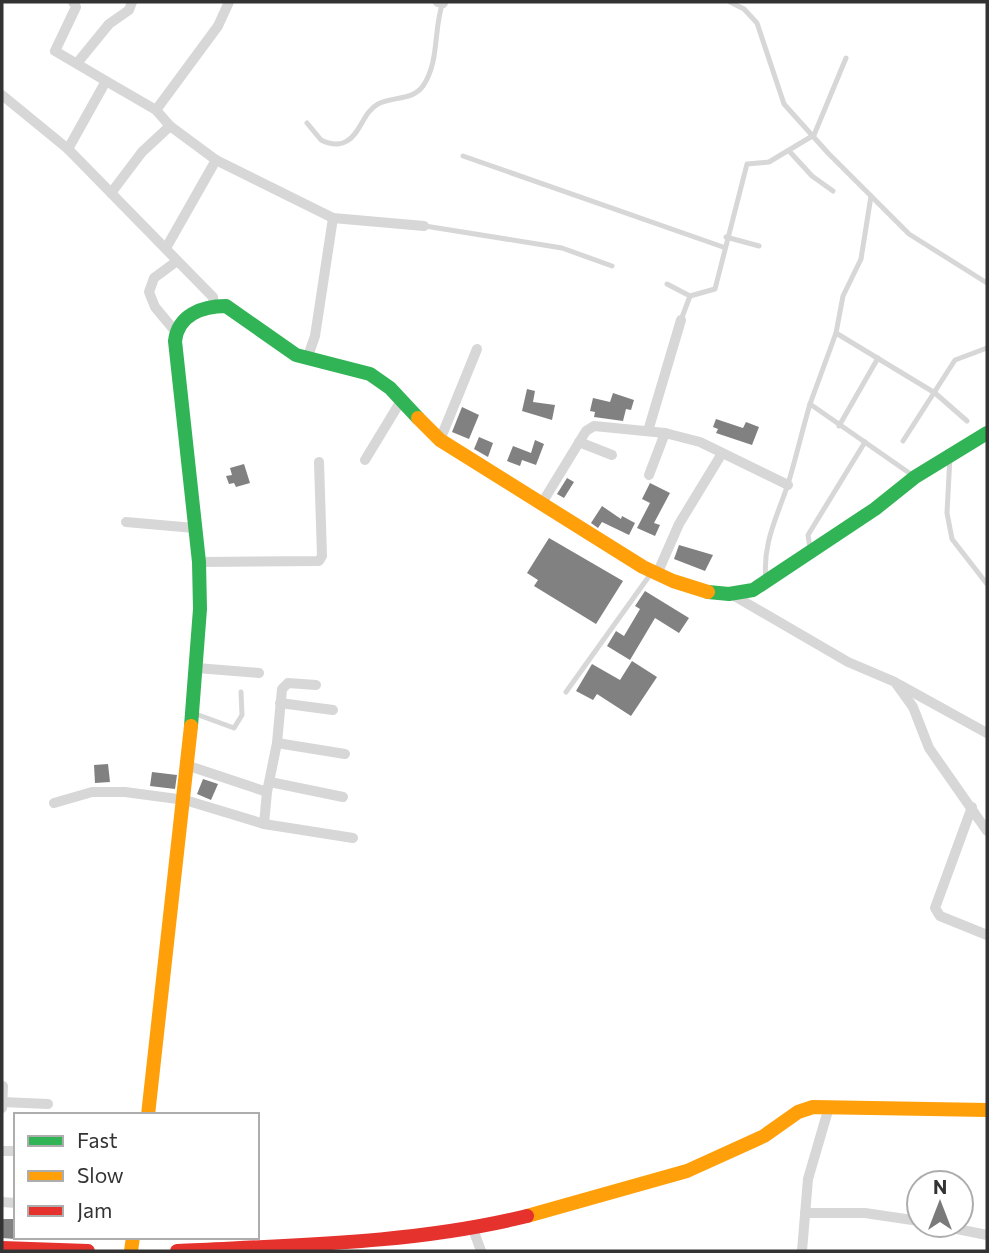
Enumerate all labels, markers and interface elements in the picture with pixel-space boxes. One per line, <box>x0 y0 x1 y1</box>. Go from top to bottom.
legend <box>14 1113 259 1239</box>
text: Fast <box>77 1127 118 1152</box>
text: Slow <box>77 1162 124 1187</box>
north arrow <box>905 1169 975 1239</box>
text: N <box>933 1175 947 1198</box>
text: Jam <box>77 1197 112 1222</box>

